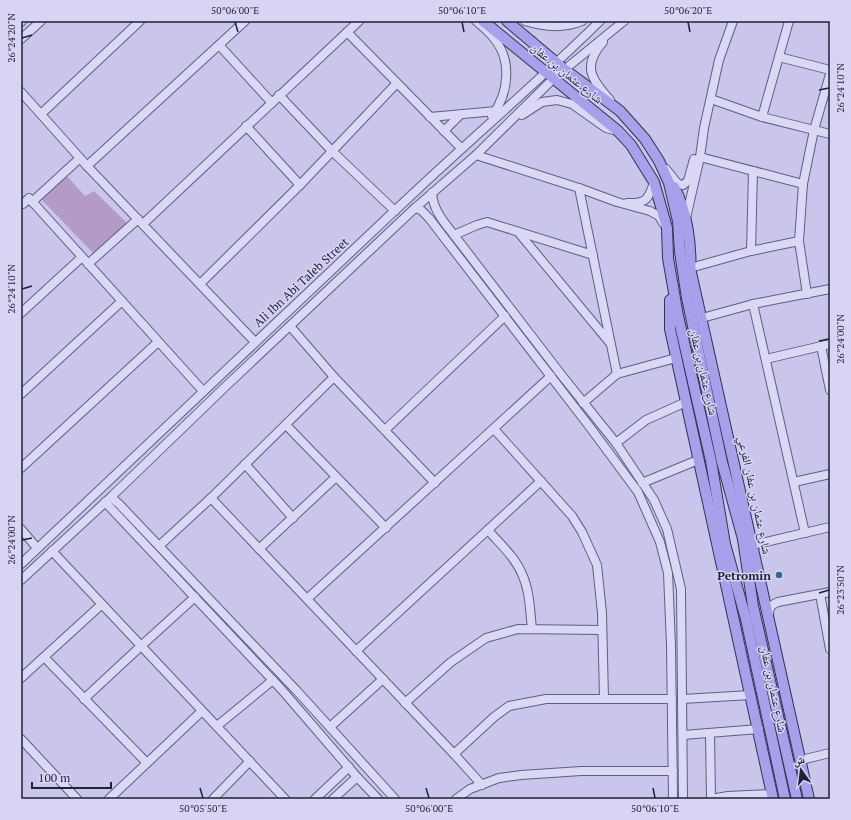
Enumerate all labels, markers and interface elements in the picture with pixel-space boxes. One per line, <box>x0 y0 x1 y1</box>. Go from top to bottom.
text: 50°06'00"E <box>211 4 259 17</box>
text: 50°06'10"E <box>438 4 486 17</box>
text: 50°06'20"E <box>664 4 712 17</box>
text: 26°24'20"N <box>5 13 18 63</box>
street label: شارع عثمان بن عفان <box>527 39 606 107</box>
text: 26°24'10"N <box>834 63 847 113</box>
street label: Ali Ibn Abi Taleb Street <box>250 234 352 330</box>
text: 26°24'10"N <box>5 264 18 314</box>
text: 26°24'00"N <box>834 314 847 364</box>
street label: شارع عثمان بن عفان <box>686 327 721 417</box>
street label: شارع عثمان بن عفان الفرعي <box>732 435 775 556</box>
text: 26°24'00"N <box>5 515 18 565</box>
text: 26°23'50"N <box>834 565 847 615</box>
place label: Petromin <box>717 568 771 583</box>
marker: Petromin <box>774 570 784 580</box>
street label: شارع عثمان بن عفان <box>757 644 791 734</box>
north arrow <box>781 750 821 790</box>
text: ش <box>791 752 806 769</box>
scale bar <box>32 764 111 790</box>
text: 100 m <box>38 770 71 785</box>
text: 50°05'50"E <box>179 802 227 815</box>
text: 50°06'00"E <box>405 802 453 815</box>
text: 50°06'10"E <box>631 802 679 815</box>

